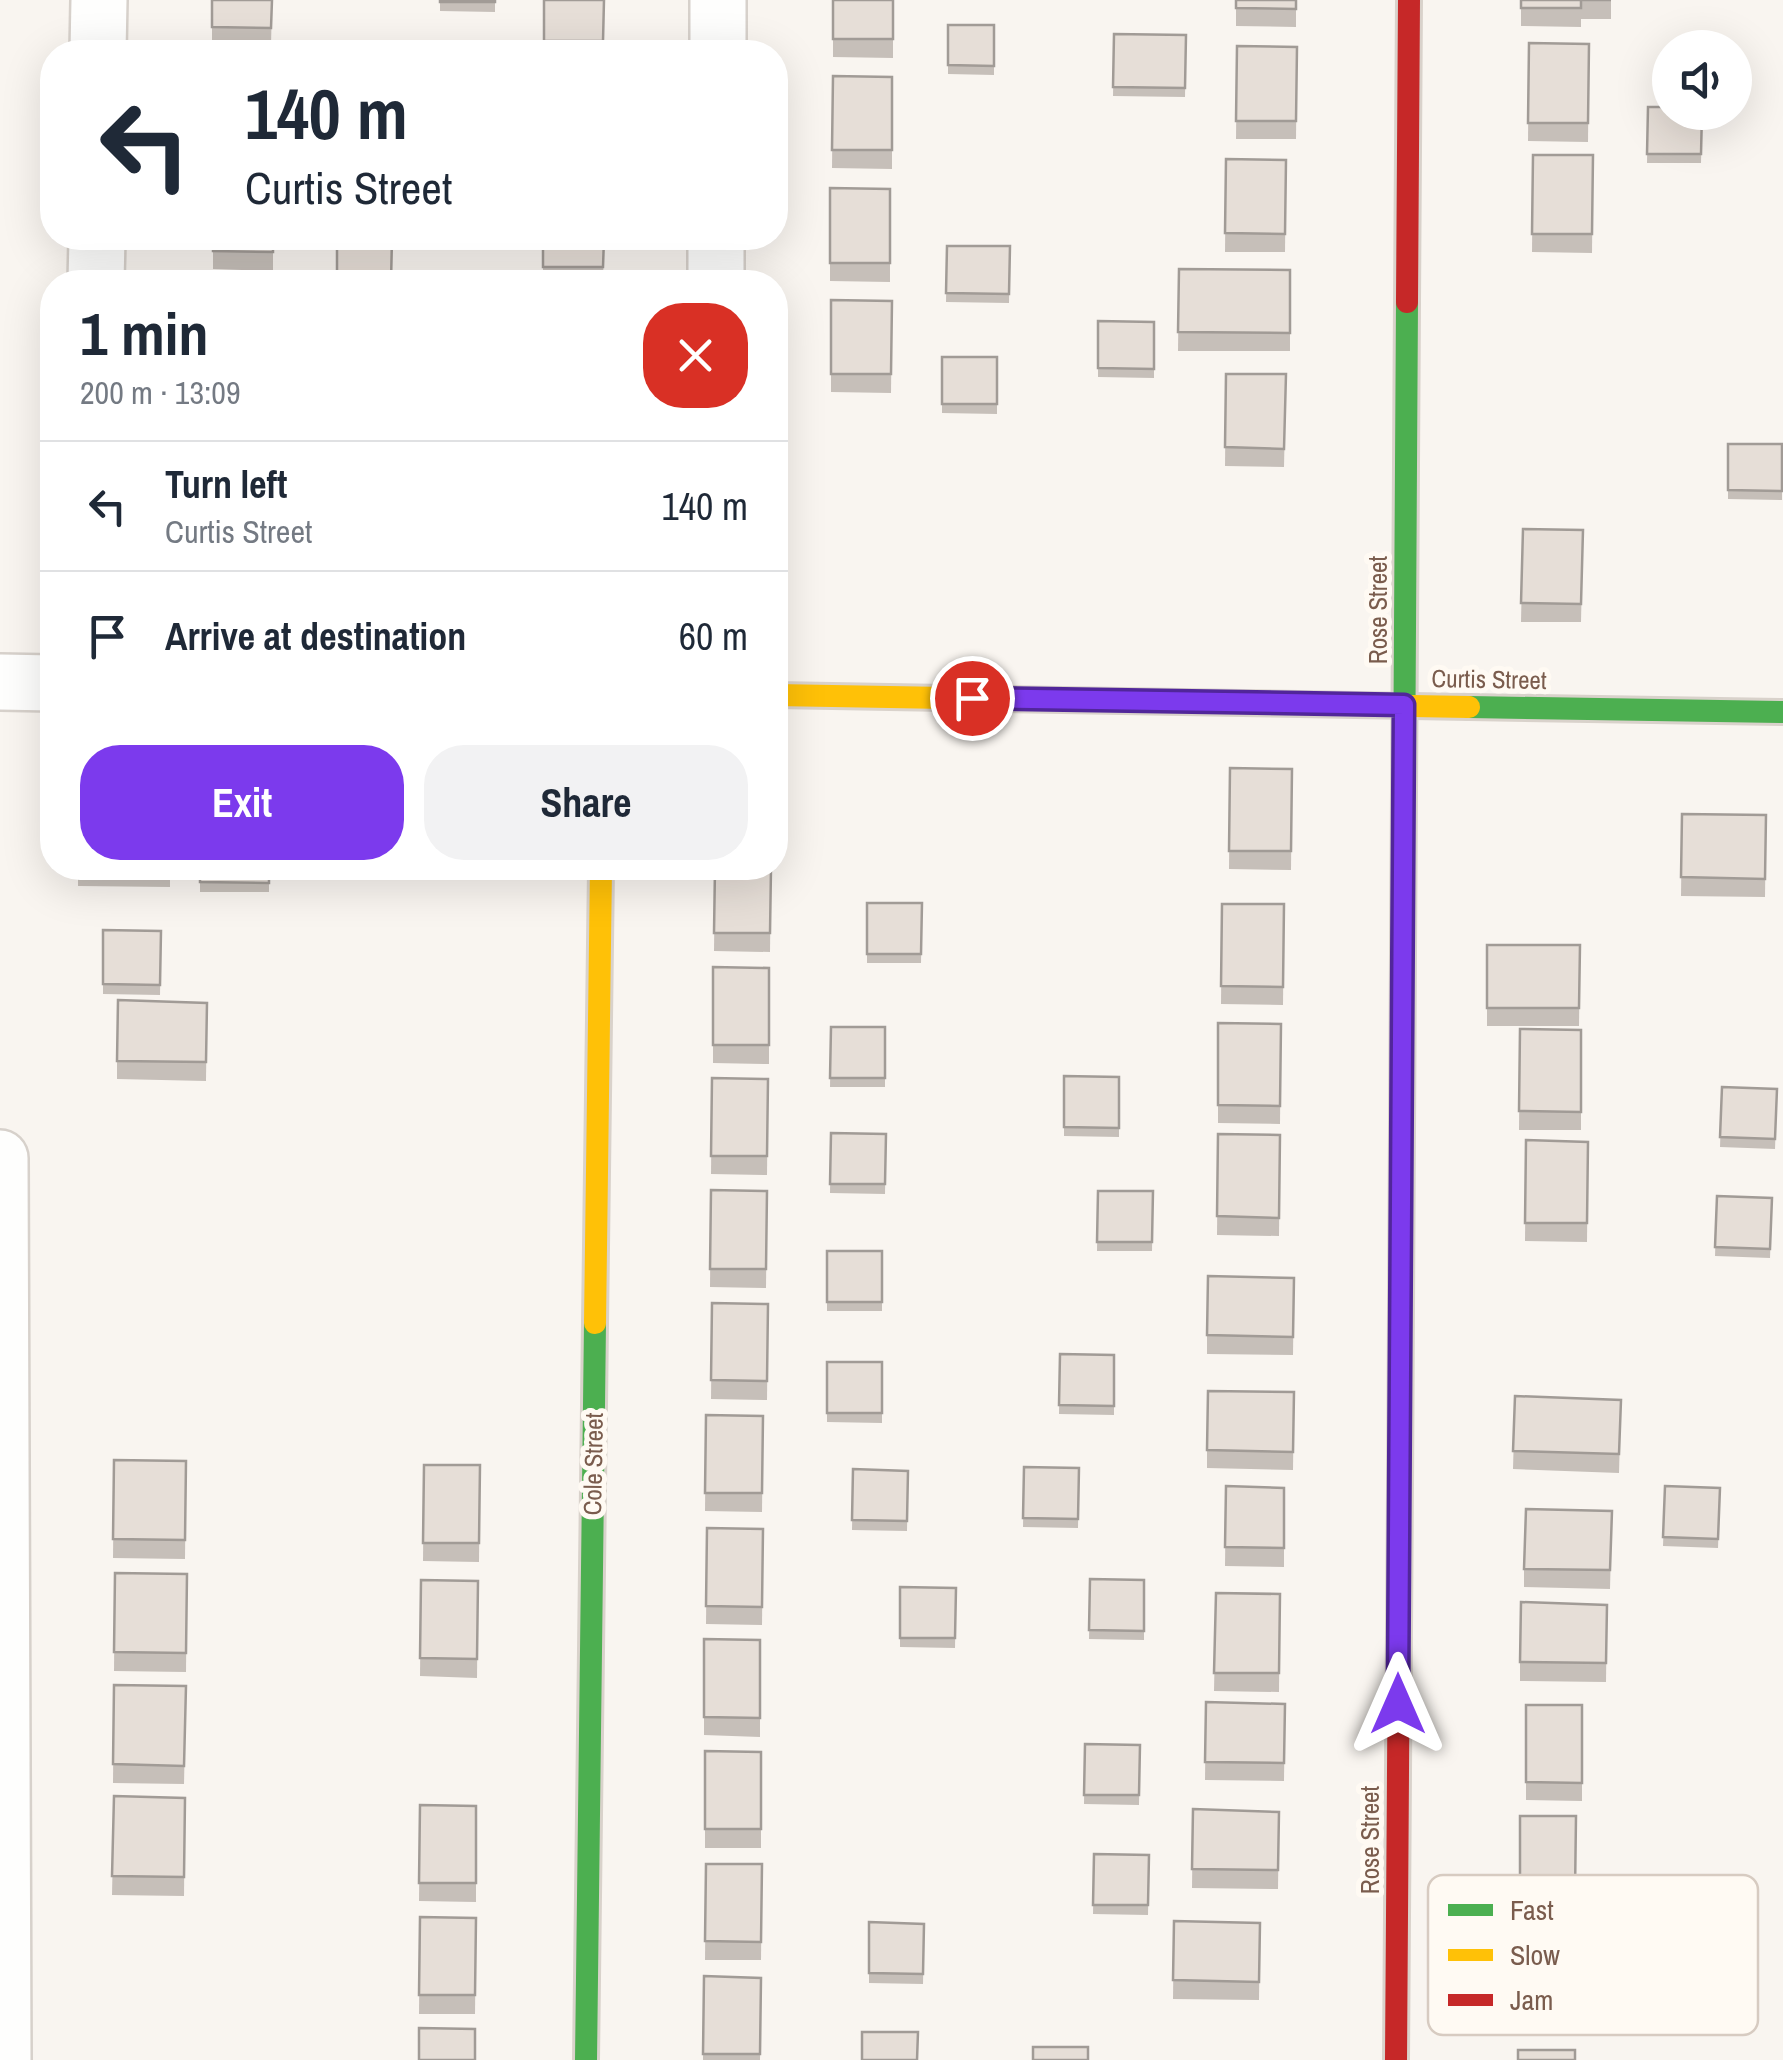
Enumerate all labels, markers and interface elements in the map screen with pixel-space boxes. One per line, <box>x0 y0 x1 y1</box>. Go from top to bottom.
map controls <box>1652 30 1752 130</box>
button: sound <box>1652 30 1752 130</box>
text: 140 m <box>245 67 408 161</box>
icon: left <box>80 80 210 210</box>
text: Curtis Street <box>245 157 452 218</box>
text: 1 min <box>80 293 209 374</box>
button: close <box>643 303 748 408</box>
text: 200 m · 13:09 <box>80 371 240 414</box>
text: Turn left <box>165 459 287 510</box>
icon: left <box>80 479 135 534</box>
text: 140 m <box>661 481 748 532</box>
text: Curtis Street <box>165 510 312 553</box>
street label: Rose Street <box>1361 556 1395 664</box>
icon: arrive <box>80 609 135 664</box>
text: Arrive at destination <box>165 611 466 662</box>
text: 60 m <box>679 611 748 662</box>
pin <box>930 656 1015 741</box>
street label: Curtis Street <box>1431 661 1547 697</box>
icon: arrive <box>945 671 1000 726</box>
button: Exit <box>80 745 404 860</box>
button: Share <box>424 745 748 860</box>
street label: Cole Street <box>575 1412 611 1516</box>
position arrow <box>1346 1652 1450 1756</box>
street label: Rose Street <box>1353 1786 1387 1894</box>
legend <box>1428 1875 1758 2035</box>
text: Fast <box>1510 1891 1554 1929</box>
text: Slow <box>1510 1936 1560 1974</box>
text: Jam <box>1510 1981 1553 2019</box>

